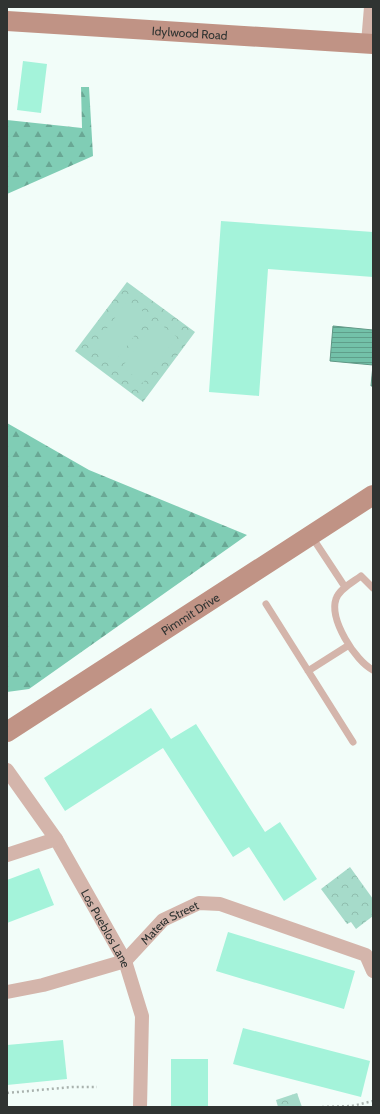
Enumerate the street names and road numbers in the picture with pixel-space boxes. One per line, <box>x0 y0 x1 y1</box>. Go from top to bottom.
street label: Idylwood Road <box>151 23 228 42</box>
street label: Pimmit Drive <box>158 589 222 638</box>
street label: Los Pueblos Lane <box>78 886 134 969</box>
street label: Matera Street <box>137 897 201 947</box>

